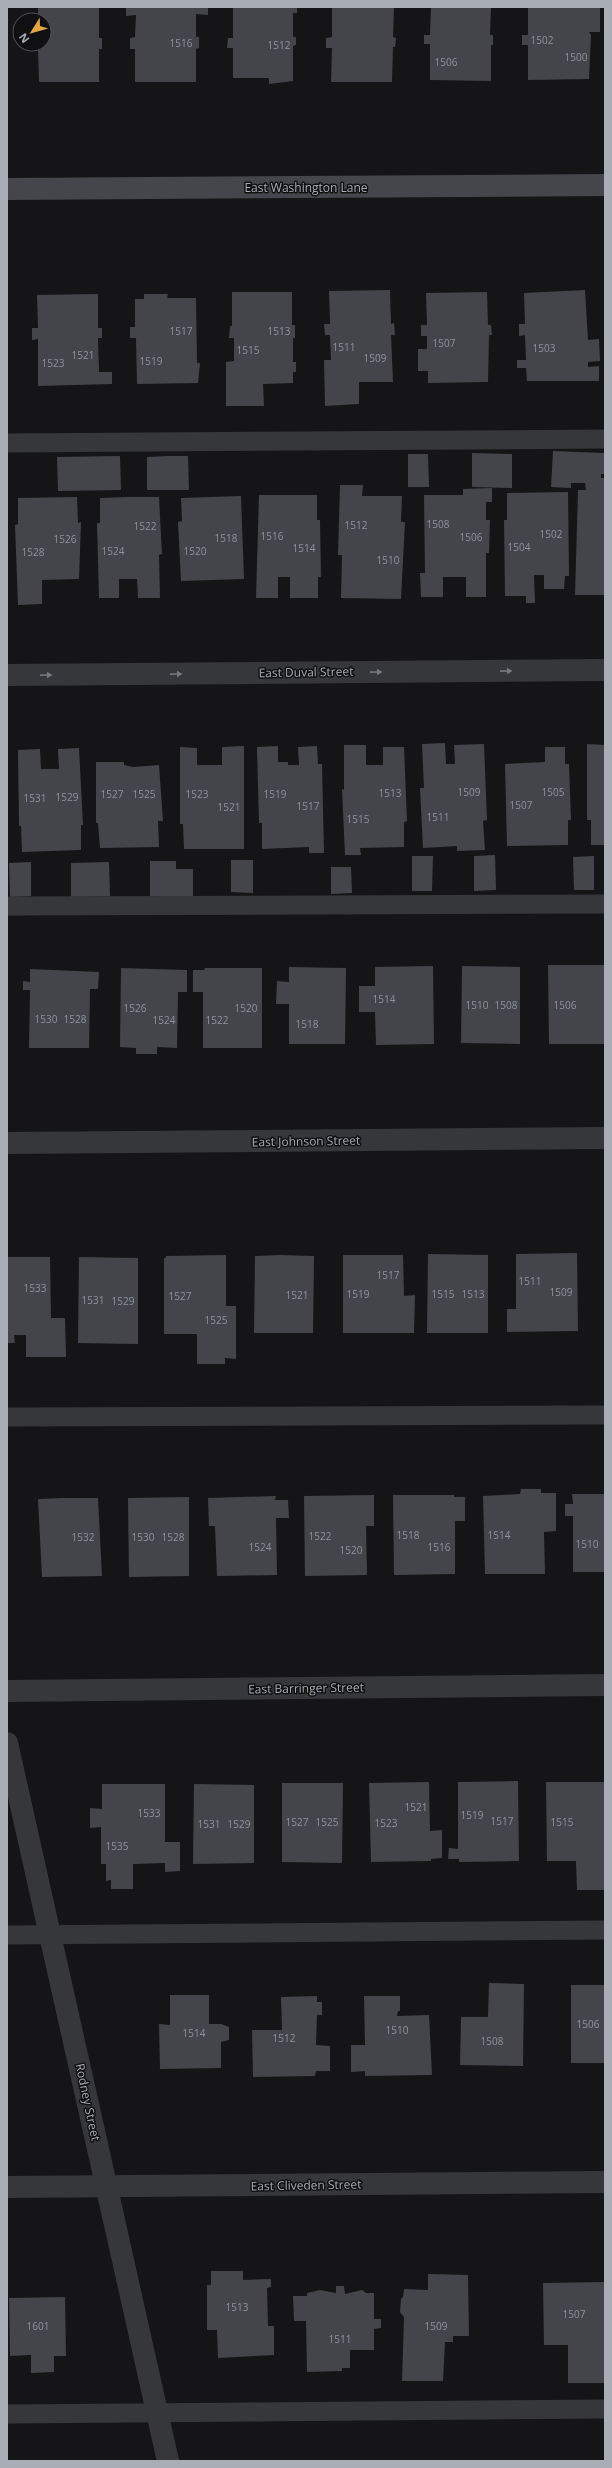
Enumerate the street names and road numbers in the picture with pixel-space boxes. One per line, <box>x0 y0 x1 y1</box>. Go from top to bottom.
street label: East Washington Lane <box>244 179 368 196</box>
street label: East Duval Street <box>258 663 354 681</box>
street label: East Johnson Street <box>252 1132 360 1150</box>
street label: East Barringer Street <box>248 1678 364 1698</box>
street label: Rodney Street <box>72 2062 104 2142</box>
street label: East Cliveden Street <box>250 2176 362 2194</box>

